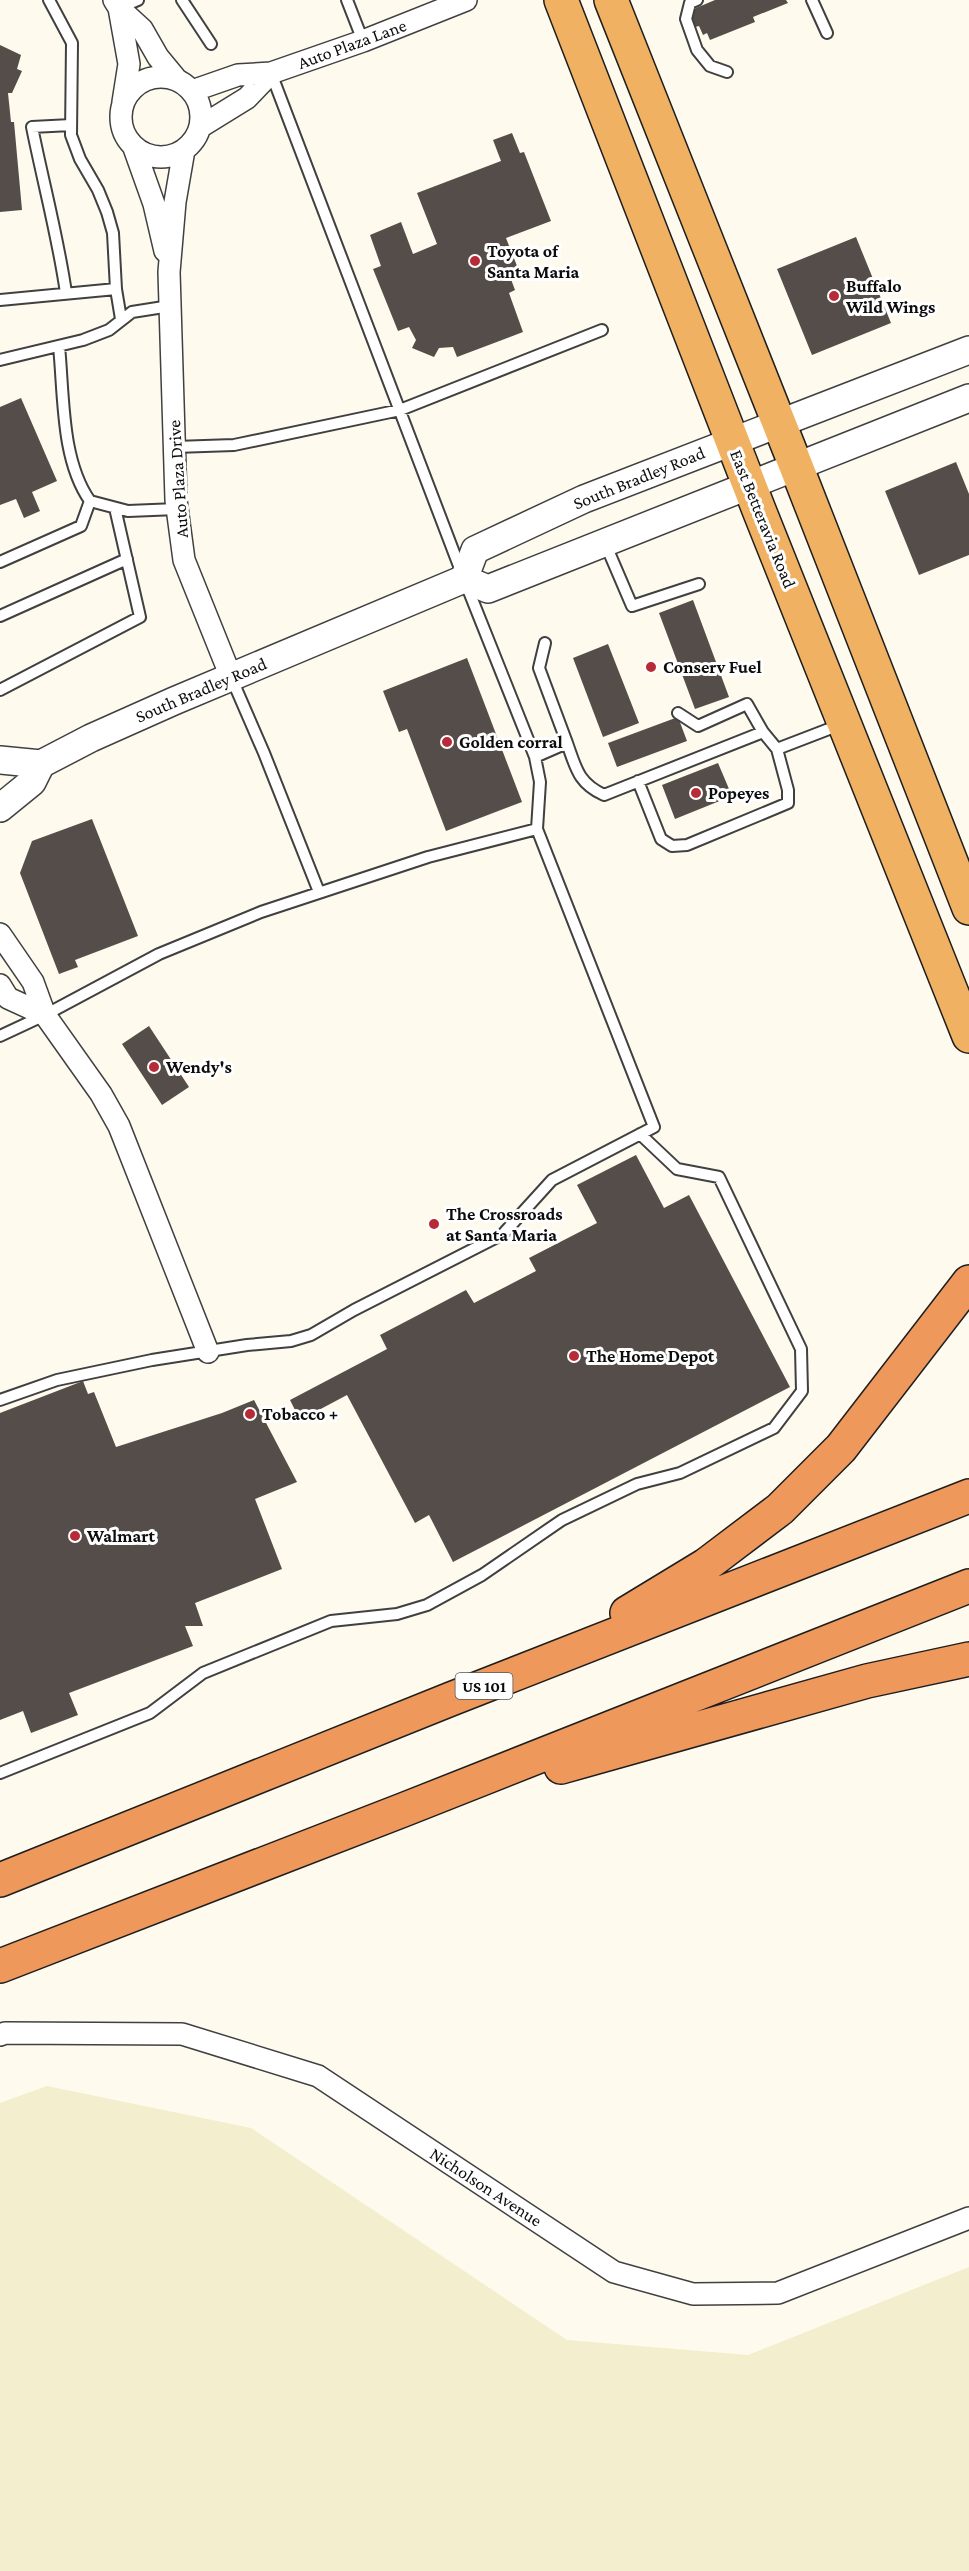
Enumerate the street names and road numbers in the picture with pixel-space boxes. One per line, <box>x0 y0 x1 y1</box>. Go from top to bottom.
street label: Auto Plaza Lane <box>295 15 409 73</box>
street label: Auto Plaza Drive <box>164 419 192 539</box>
street label: South Bradley Road <box>570 442 708 514</box>
street label: East Betteravia Road <box>726 447 800 592</box>
street label: South Bradley Road <box>132 653 270 727</box>
road number: US 101 <box>456 1673 512 1699</box>
street label: Nicholson Avenue <box>426 2143 546 2231</box>

